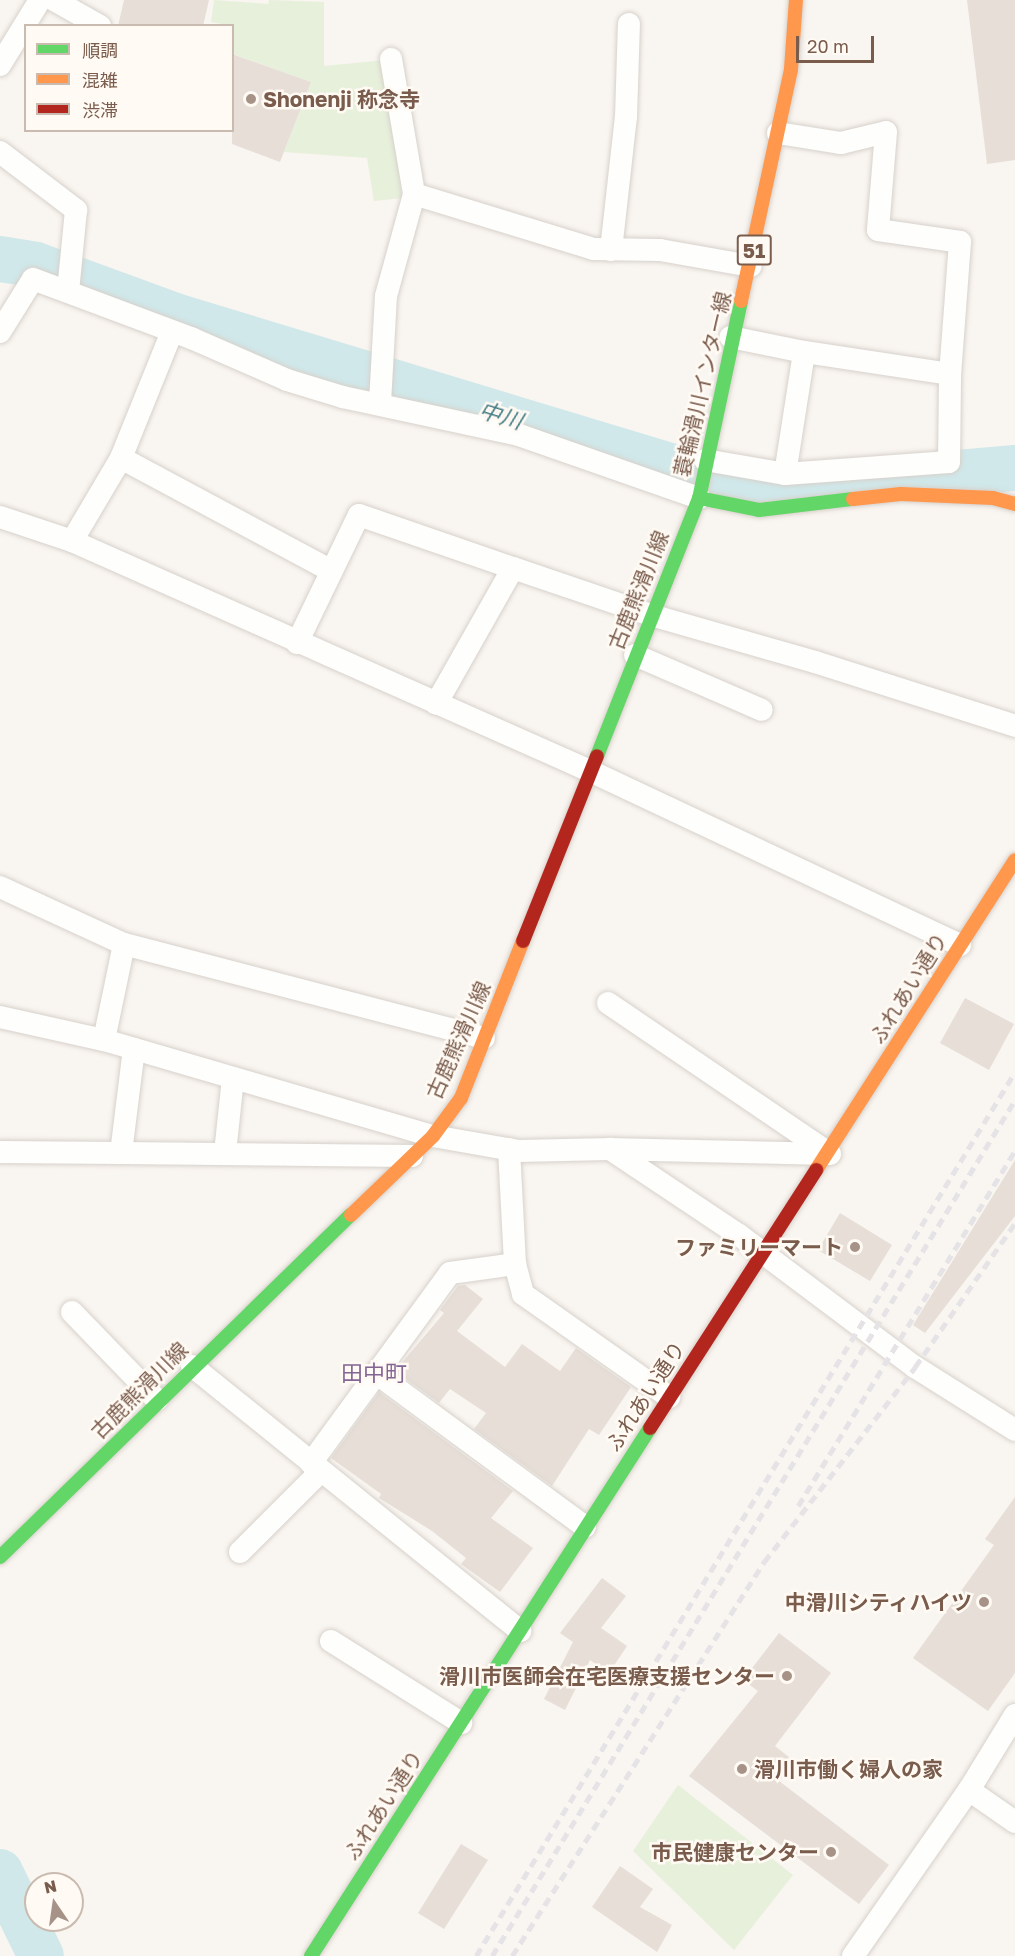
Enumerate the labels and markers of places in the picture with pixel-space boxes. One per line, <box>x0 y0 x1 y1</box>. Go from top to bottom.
place label: Shonenji 称念寺 <box>263 86 420 112</box>
marker: Shonenji 称念寺 <box>244 92 258 106</box>
place label: ファミリーマート <box>675 1234 843 1260</box>
marker: ファミリーマート <box>848 1240 862 1254</box>
place label: 中滑川シティハイツ <box>783 1589 972 1615</box>
marker: 中滑川シティハイツ <box>977 1595 991 1609</box>
place label: 滑川市医師会在宅医療支援センター <box>439 1663 775 1689</box>
marker: 滑川市医師会在宅医療支援センター <box>780 1669 794 1683</box>
place label: 滑川市働く婦人の家 <box>754 1756 943 1782</box>
marker: 滑川市働く婦人の家 <box>735 1762 749 1776</box>
place label: 市民健康センター <box>651 1839 819 1865</box>
marker: 市民健康センター <box>824 1845 838 1859</box>

